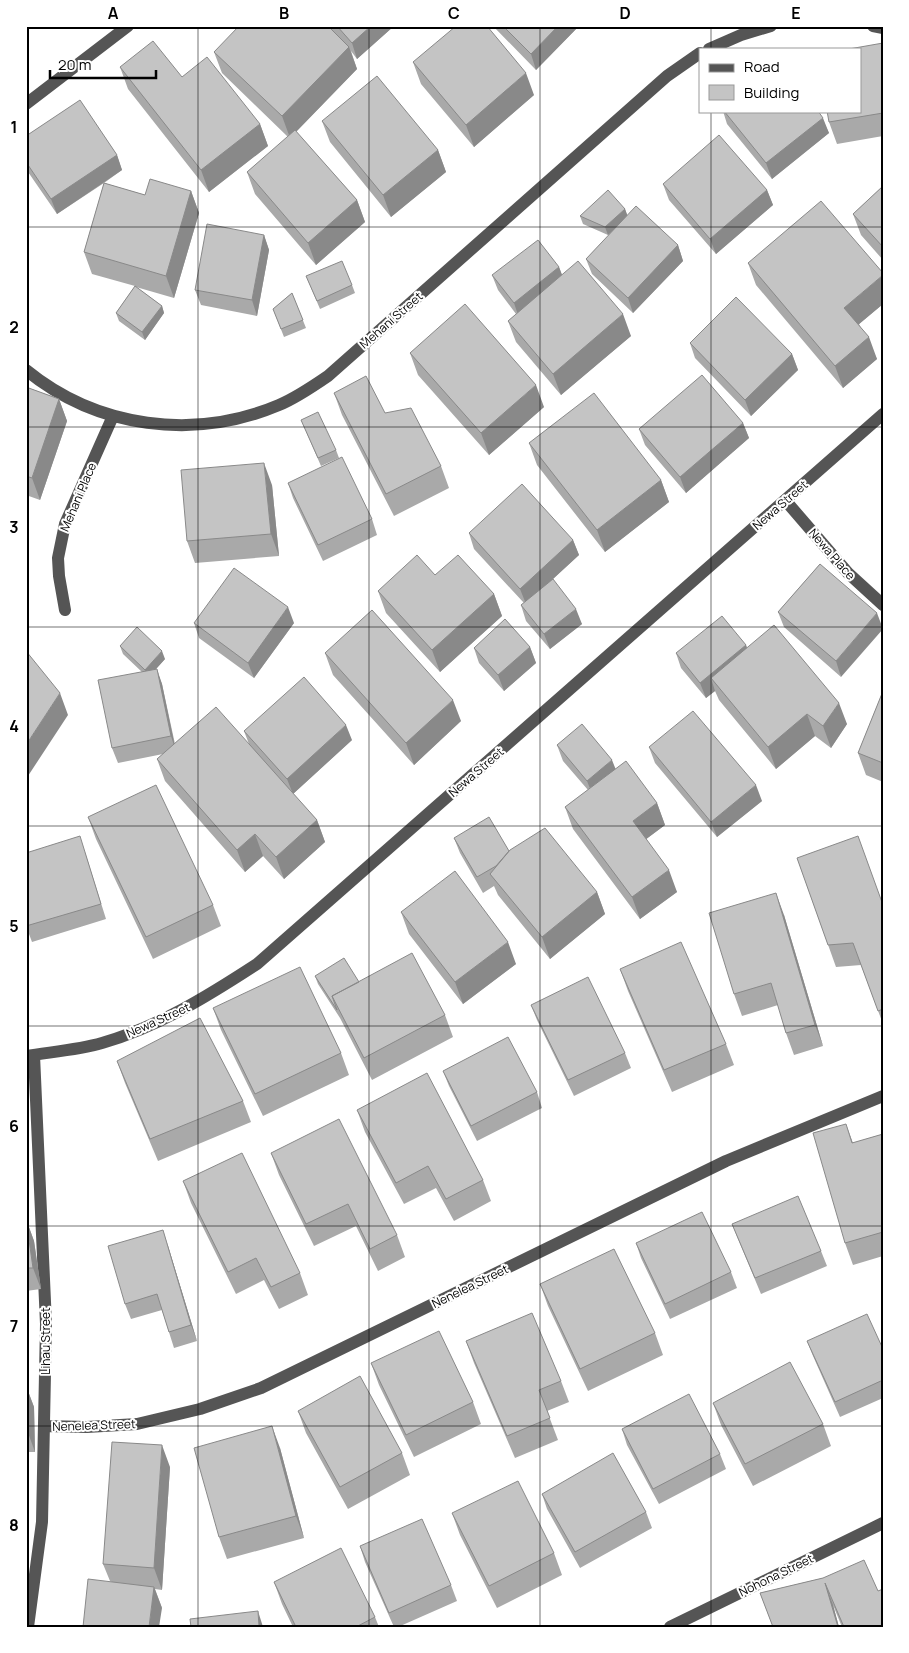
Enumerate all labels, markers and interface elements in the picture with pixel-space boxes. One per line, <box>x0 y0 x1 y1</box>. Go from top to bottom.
text: A <box>108 2 119 24</box>
text: B <box>279 2 289 24</box>
text: C <box>448 2 460 24</box>
text: D <box>619 2 631 24</box>
text: E <box>791 2 801 24</box>
scale bar <box>50 48 156 80</box>
legend <box>699 48 862 112</box>
text: 20 m <box>58 54 91 75</box>
text: Road <box>744 56 780 77</box>
text: Building <box>744 82 799 103</box>
text: 1 <box>10 116 18 138</box>
street label: Mehani Street <box>356 288 426 352</box>
text: 2 <box>9 316 19 338</box>
street label: Mehani Place <box>56 460 100 534</box>
street label: Newa Street <box>749 476 811 534</box>
text: 3 <box>9 516 19 538</box>
street label: Newa Place <box>805 525 859 583</box>
text: 4 <box>9 715 19 737</box>
street label: Newa Street <box>445 743 507 801</box>
text: 5 <box>9 915 19 937</box>
street label: Newa Street <box>123 998 193 1042</box>
text: 6 <box>9 1115 19 1137</box>
street label: Nenelea Street <box>429 1260 511 1312</box>
street label: Lihau Street <box>37 1307 54 1375</box>
text: 7 <box>10 1315 18 1337</box>
street label: Nenelea Street <box>52 1415 136 1435</box>
text: 8 <box>9 1514 19 1536</box>
street label: Nohona Street <box>736 1550 816 1600</box>

